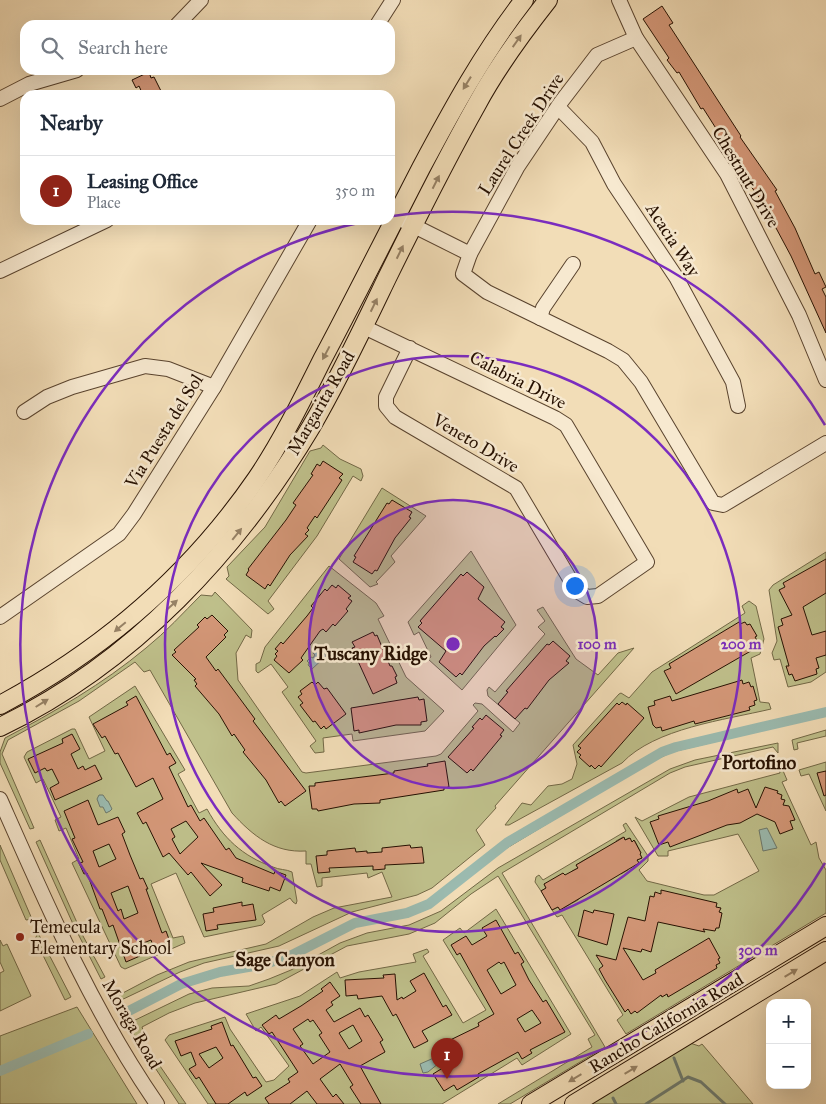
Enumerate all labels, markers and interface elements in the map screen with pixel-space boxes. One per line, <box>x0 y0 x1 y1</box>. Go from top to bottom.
search box <box>20 20 395 75</box>
icon: search <box>38 34 66 62</box>
one-way arrow <box>512 34 522 48</box>
text: Search here <box>78 36 168 59</box>
street label: Laurel Creek Drive <box>473 69 569 199</box>
one-way arrow <box>462 77 472 90</box>
text: Nearby <box>40 110 103 136</box>
street label: Chestnut Drive <box>707 123 785 231</box>
text: Leasing Office <box>87 170 198 193</box>
one-way arrow <box>432 175 440 189</box>
text: 1 <box>53 181 59 200</box>
text: 350 m <box>335 181 375 200</box>
text: Place <box>87 193 121 212</box>
street label: Acacia Way <box>641 198 705 281</box>
one-way arrow <box>396 245 404 259</box>
one-way arrow <box>370 298 378 312</box>
one-way arrow <box>322 346 330 361</box>
street label: Calabria Drive <box>466 346 570 414</box>
street label: Margarita Road <box>282 347 361 460</box>
street label: Via Puesta del Sol <box>120 370 208 493</box>
street label: Veneto Drive <box>428 408 523 477</box>
one-way arrow <box>232 528 243 541</box>
your location <box>562 573 588 599</box>
one-way arrow <box>165 600 178 611</box>
one-way arrow <box>114 621 126 633</box>
centre of rings <box>444 635 462 653</box>
text: 100 m <box>577 635 617 653</box>
text: 200 m <box>721 635 762 653</box>
district label: Tuscany Ridge <box>313 642 428 666</box>
one-way arrow <box>36 698 49 707</box>
district label: Portofino <box>722 751 797 774</box>
place label: Temecula Elementary School <box>30 916 172 959</box>
marker: Temecula Elementary School <box>14 931 26 943</box>
text: 300 m <box>738 941 778 960</box>
district label: Sage Canyon <box>235 948 335 972</box>
street label: Rancho California Road <box>585 968 747 1078</box>
one-way arrow <box>784 968 797 977</box>
street label: Moraga Road <box>97 975 167 1073</box>
map controls <box>766 999 811 1089</box>
button: + <box>766 999 811 1044</box>
pin: 1 <box>431 1038 463 1079</box>
button: − <box>766 1044 811 1089</box>
one-way arrow <box>625 1065 638 1074</box>
one-way arrow <box>568 1073 581 1082</box>

